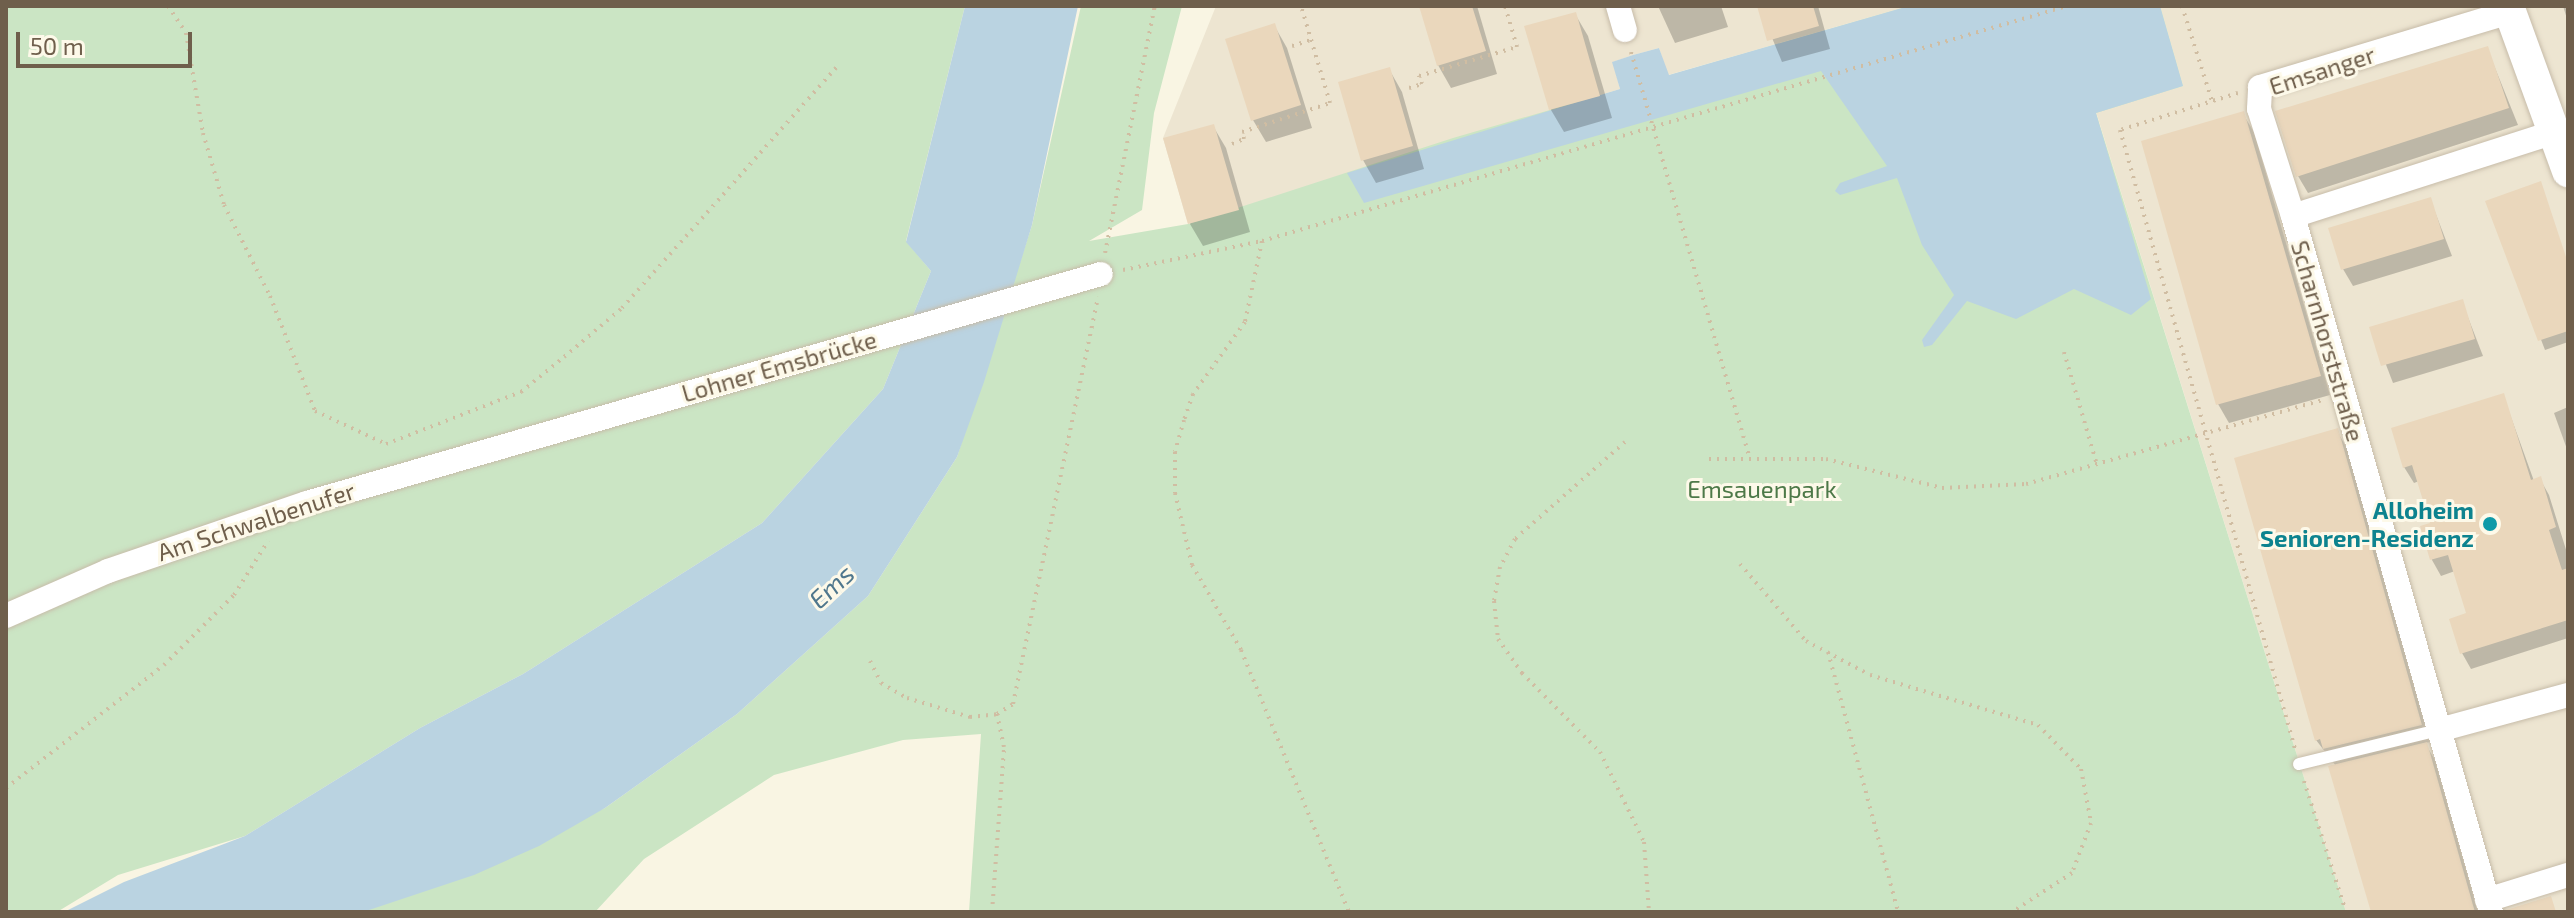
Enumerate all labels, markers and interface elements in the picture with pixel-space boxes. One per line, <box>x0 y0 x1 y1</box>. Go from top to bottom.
scale bar <box>20 16 196 66</box>
text: 50 m <box>30 31 84 60</box>
street label: Emsanger <box>2265 39 2379 101</box>
street label: Scharnhorststraße <box>2286 237 2370 445</box>
street label: Lohner Emsbrücke <box>678 324 880 408</box>
street label: Am Schwalbenufer <box>154 475 358 567</box>
park label: Emsauenpark <box>1687 475 1837 503</box>
place label: Alloheim Senioren-Residenz <box>2260 496 2474 552</box>
marker: Alloheim Senioren-Residenz <box>2481 515 2499 533</box>
water label: Ems <box>802 557 860 615</box>

